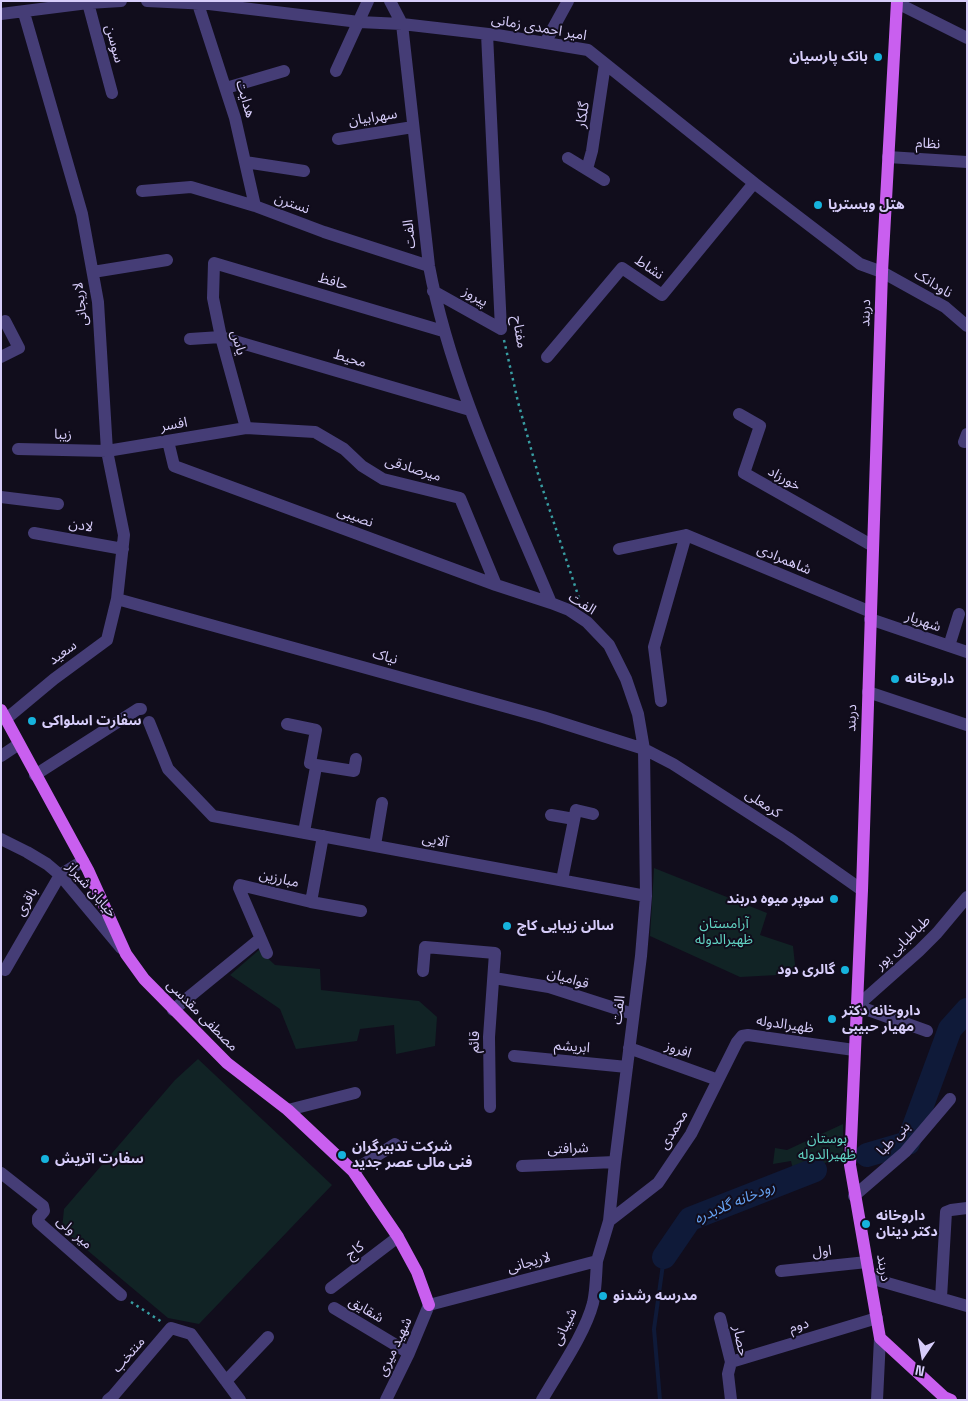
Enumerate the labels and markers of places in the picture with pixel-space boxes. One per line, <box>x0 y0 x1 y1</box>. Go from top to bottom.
place label: بانک پارسیان <box>789 49 868 65</box>
marker: بانک پارسیان <box>872 51 884 63</box>
place label: هتل ویستریا <box>828 197 905 213</box>
marker: هتل ویستریا <box>812 199 824 211</box>
place label: داروخانه <box>905 671 954 687</box>
marker: داروخانه <box>889 673 901 685</box>
place label: سفارت اسلواکی <box>42 713 141 729</box>
marker: سفارت اسلواکی <box>26 715 38 727</box>
place label: سوپر میوه دربند <box>727 891 824 907</box>
marker: سوپر میوه دربند <box>828 893 840 905</box>
place label: سالن زیبایی کاچ <box>517 918 614 934</box>
marker: سالن زیبایی کاچ <box>501 920 513 932</box>
place label: گالری دود <box>777 962 835 978</box>
marker: گالری دود <box>839 964 851 976</box>
place label: داروخانه دکتر مهیار حبیبی <box>842 1003 920 1036</box>
marker: داروخانه دکتر مهیار حبیبی <box>826 1013 838 1025</box>
place label: شرکت تدبیرگران فنی مالی عصر جدید <box>352 1139 472 1172</box>
marker: شرکت تدبیرگران فنی مالی عصر جدید <box>336 1149 348 1161</box>
place label: سفارت اتریش <box>55 1151 144 1167</box>
marker: سفارت اتریش <box>39 1153 51 1165</box>
place label: داروخانه دکتر دینان <box>876 1208 938 1240</box>
marker: داروخانه دکتر دینان <box>860 1218 872 1230</box>
place label: مدرسه رشدنو <box>613 1288 697 1304</box>
marker: مدرسه رشدنو <box>597 1290 609 1302</box>

